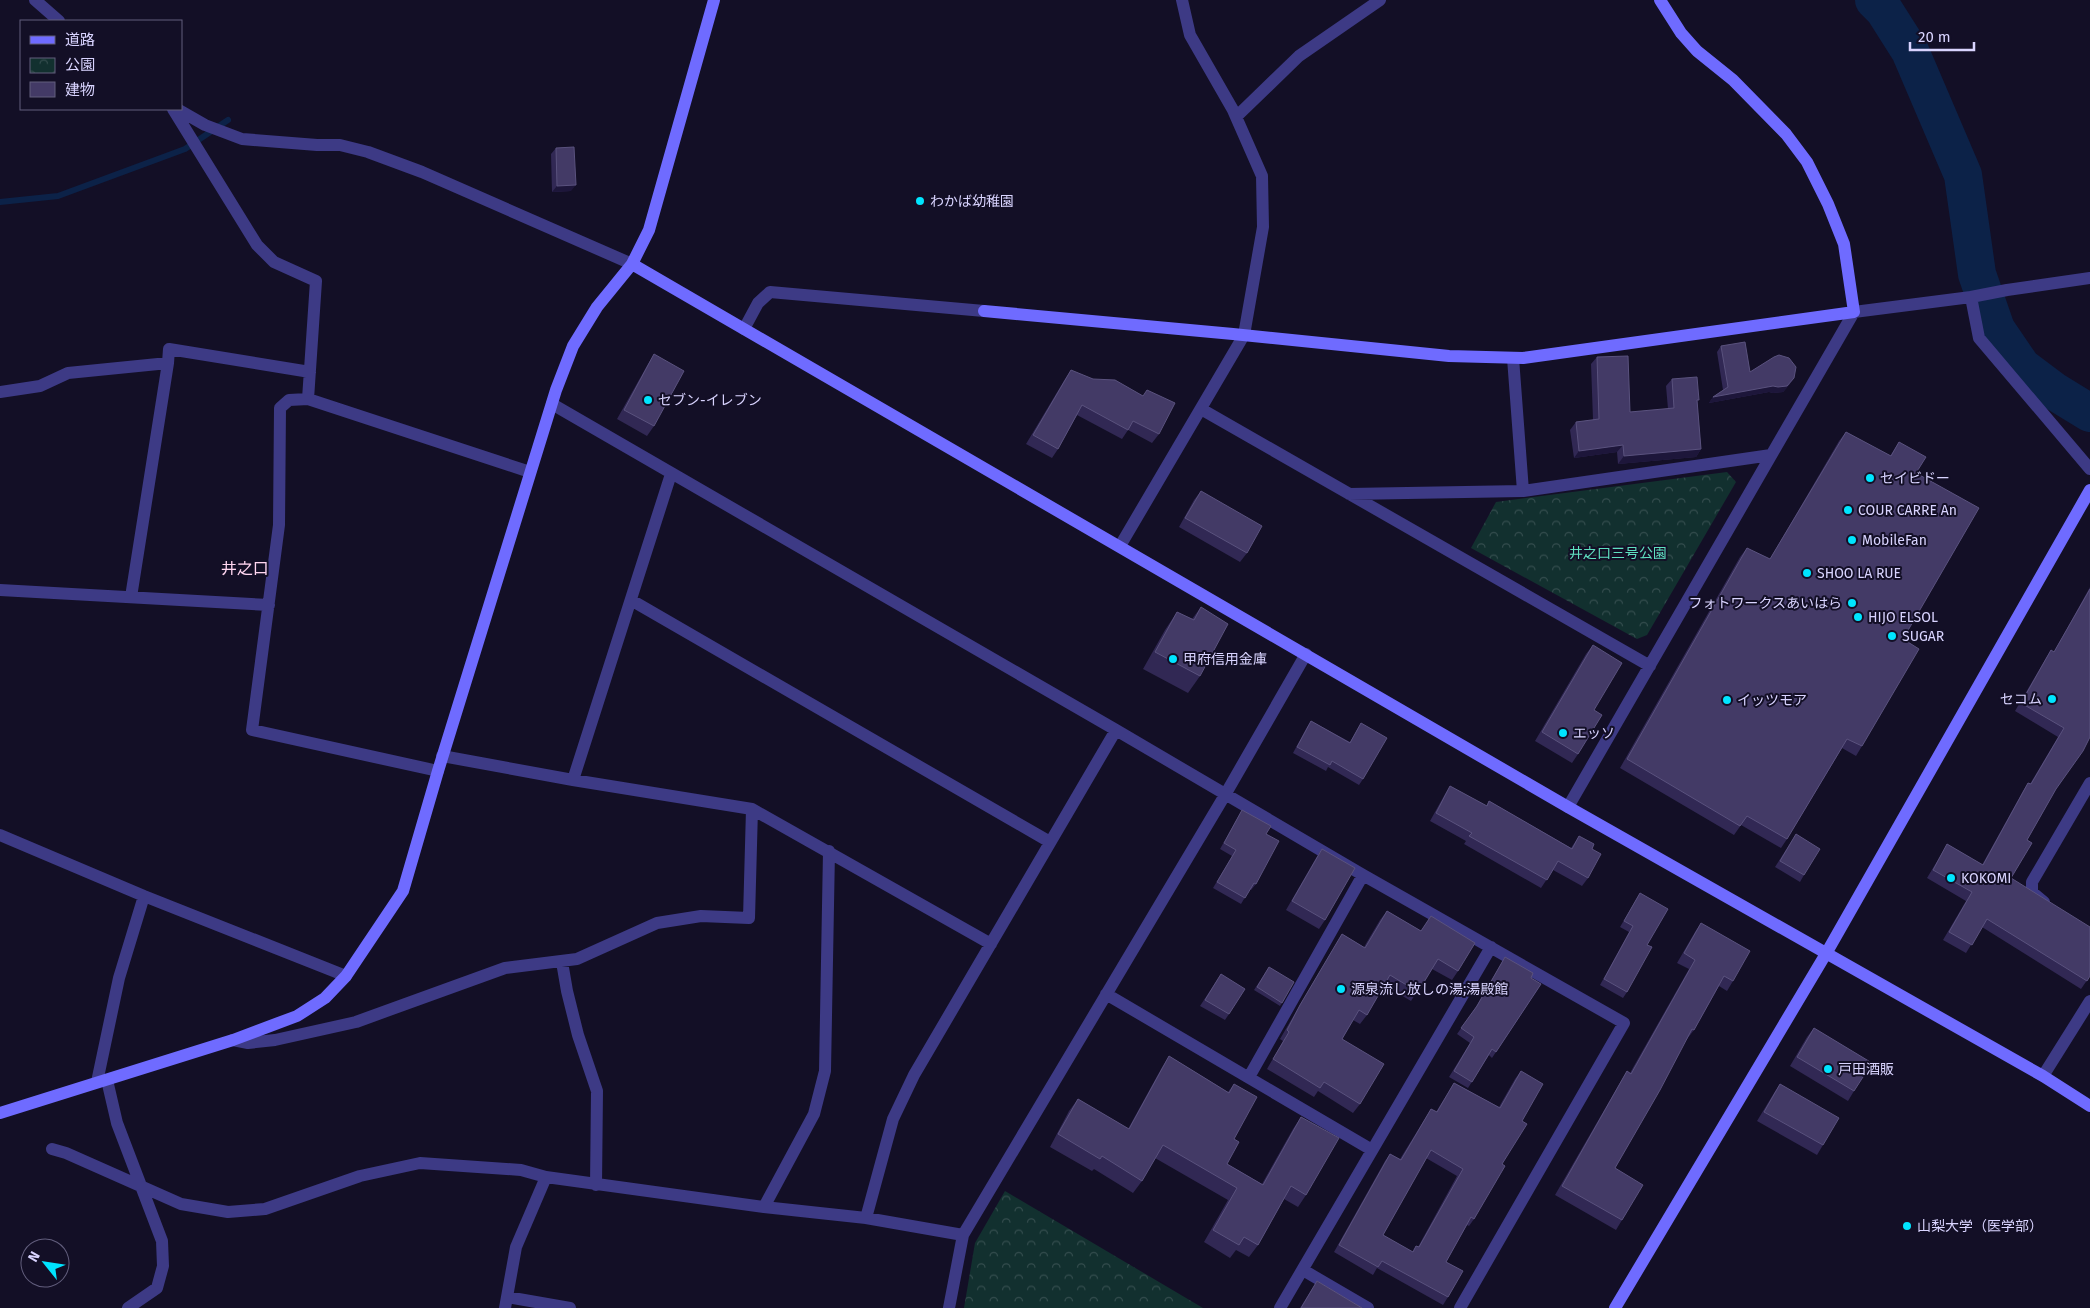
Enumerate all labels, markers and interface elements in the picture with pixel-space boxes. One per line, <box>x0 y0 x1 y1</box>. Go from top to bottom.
legend <box>20 20 182 110</box>
scale bar <box>1910 20 1974 52</box>
text: 20 m <box>1918 28 1951 46</box>
text: 道路 <box>65 31 95 49</box>
text: 公園 <box>65 56 95 74</box>
text: 建物 <box>65 81 95 99</box>
place label: わかば幼稚園 <box>930 193 1014 210</box>
marker: わかば幼稚園 <box>914 195 926 207</box>
place label: セブン-イレブン <box>658 392 762 409</box>
marker: セブン-イレブン <box>642 394 654 406</box>
place label: セイビドー <box>1880 470 1950 487</box>
marker: セイビドー <box>1864 472 1876 484</box>
place label: COUR CARRE An <box>1858 502 1957 519</box>
marker: COUR CARRE An <box>1842 504 1854 516</box>
place label: MobileFan <box>1862 532 1927 549</box>
marker: MobileFan <box>1846 534 1858 546</box>
park label: 井之口三号公園 <box>1569 545 1667 562</box>
district label: 井之口 <box>221 559 269 578</box>
place label: SHOO LA RUE <box>1817 565 1901 582</box>
marker: SHOO LA RUE <box>1801 567 1813 579</box>
place label: フォトワークスあいはら <box>1688 595 1842 612</box>
marker: フォトワークスあいはら <box>1846 597 1858 609</box>
place label: HIJO ELSOL <box>1868 609 1938 626</box>
marker: HIJO ELSOL <box>1852 611 1864 623</box>
place label: SUGAR <box>1902 628 1945 645</box>
marker: SUGAR <box>1886 630 1898 642</box>
place label: 甲府信用金庫 <box>1183 651 1267 668</box>
marker: 甲府信用金庫 <box>1167 653 1179 665</box>
place label: セコム <box>2000 691 2042 708</box>
place label: イッツモア <box>1737 692 1807 709</box>
marker: セコム <box>2046 693 2058 705</box>
marker: イッツモア <box>1721 694 1733 706</box>
place label: エッソ <box>1573 725 1615 742</box>
marker: エッソ <box>1557 727 1569 739</box>
place label: KOKOMI <box>1961 870 2011 887</box>
marker: KOKOMI <box>1945 872 1957 884</box>
place label: 源泉流し放しの湯;湯殿館 <box>1351 981 1508 998</box>
marker: 源泉流し放しの湯;湯殿館 <box>1335 983 1347 995</box>
place label: 戸田酒販 <box>1838 1061 1894 1078</box>
marker: 戸田酒販 <box>1822 1063 1834 1075</box>
place label: 山梨大学（医学部） <box>1917 1218 2043 1235</box>
marker: 山梨大学（医学部） <box>1901 1220 1913 1232</box>
north arrow <box>20 1238 70 1288</box>
text: N <box>24 1248 44 1265</box>

